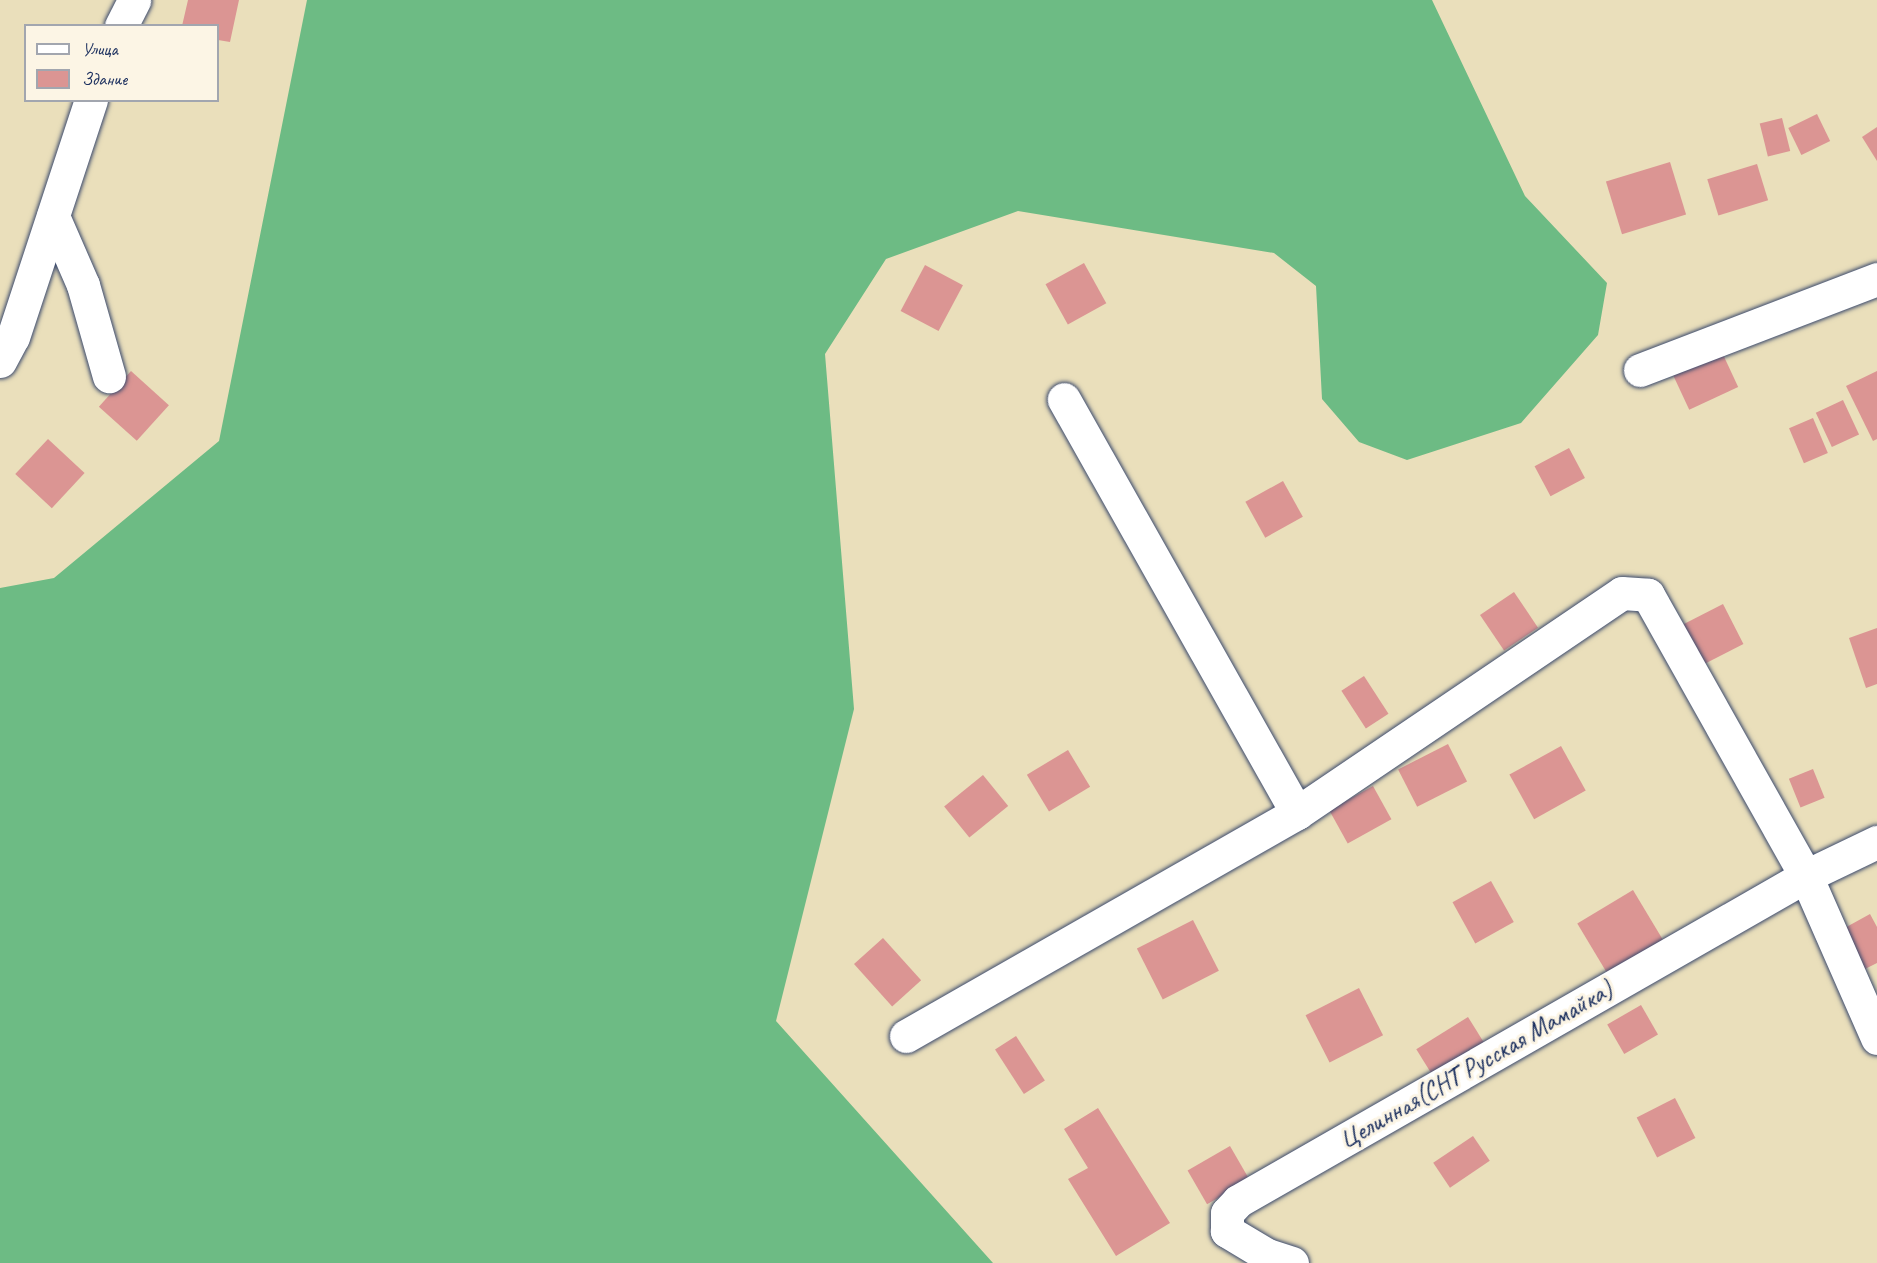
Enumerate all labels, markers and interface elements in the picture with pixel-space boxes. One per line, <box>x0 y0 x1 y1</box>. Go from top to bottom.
legend <box>24 24 219 102</box>
text: Улица <box>82 38 118 60</box>
text: Здание <box>82 68 127 90</box>
street label: Целинная(СНТ Русская Мамайка) <box>1334 974 1618 1156</box>

